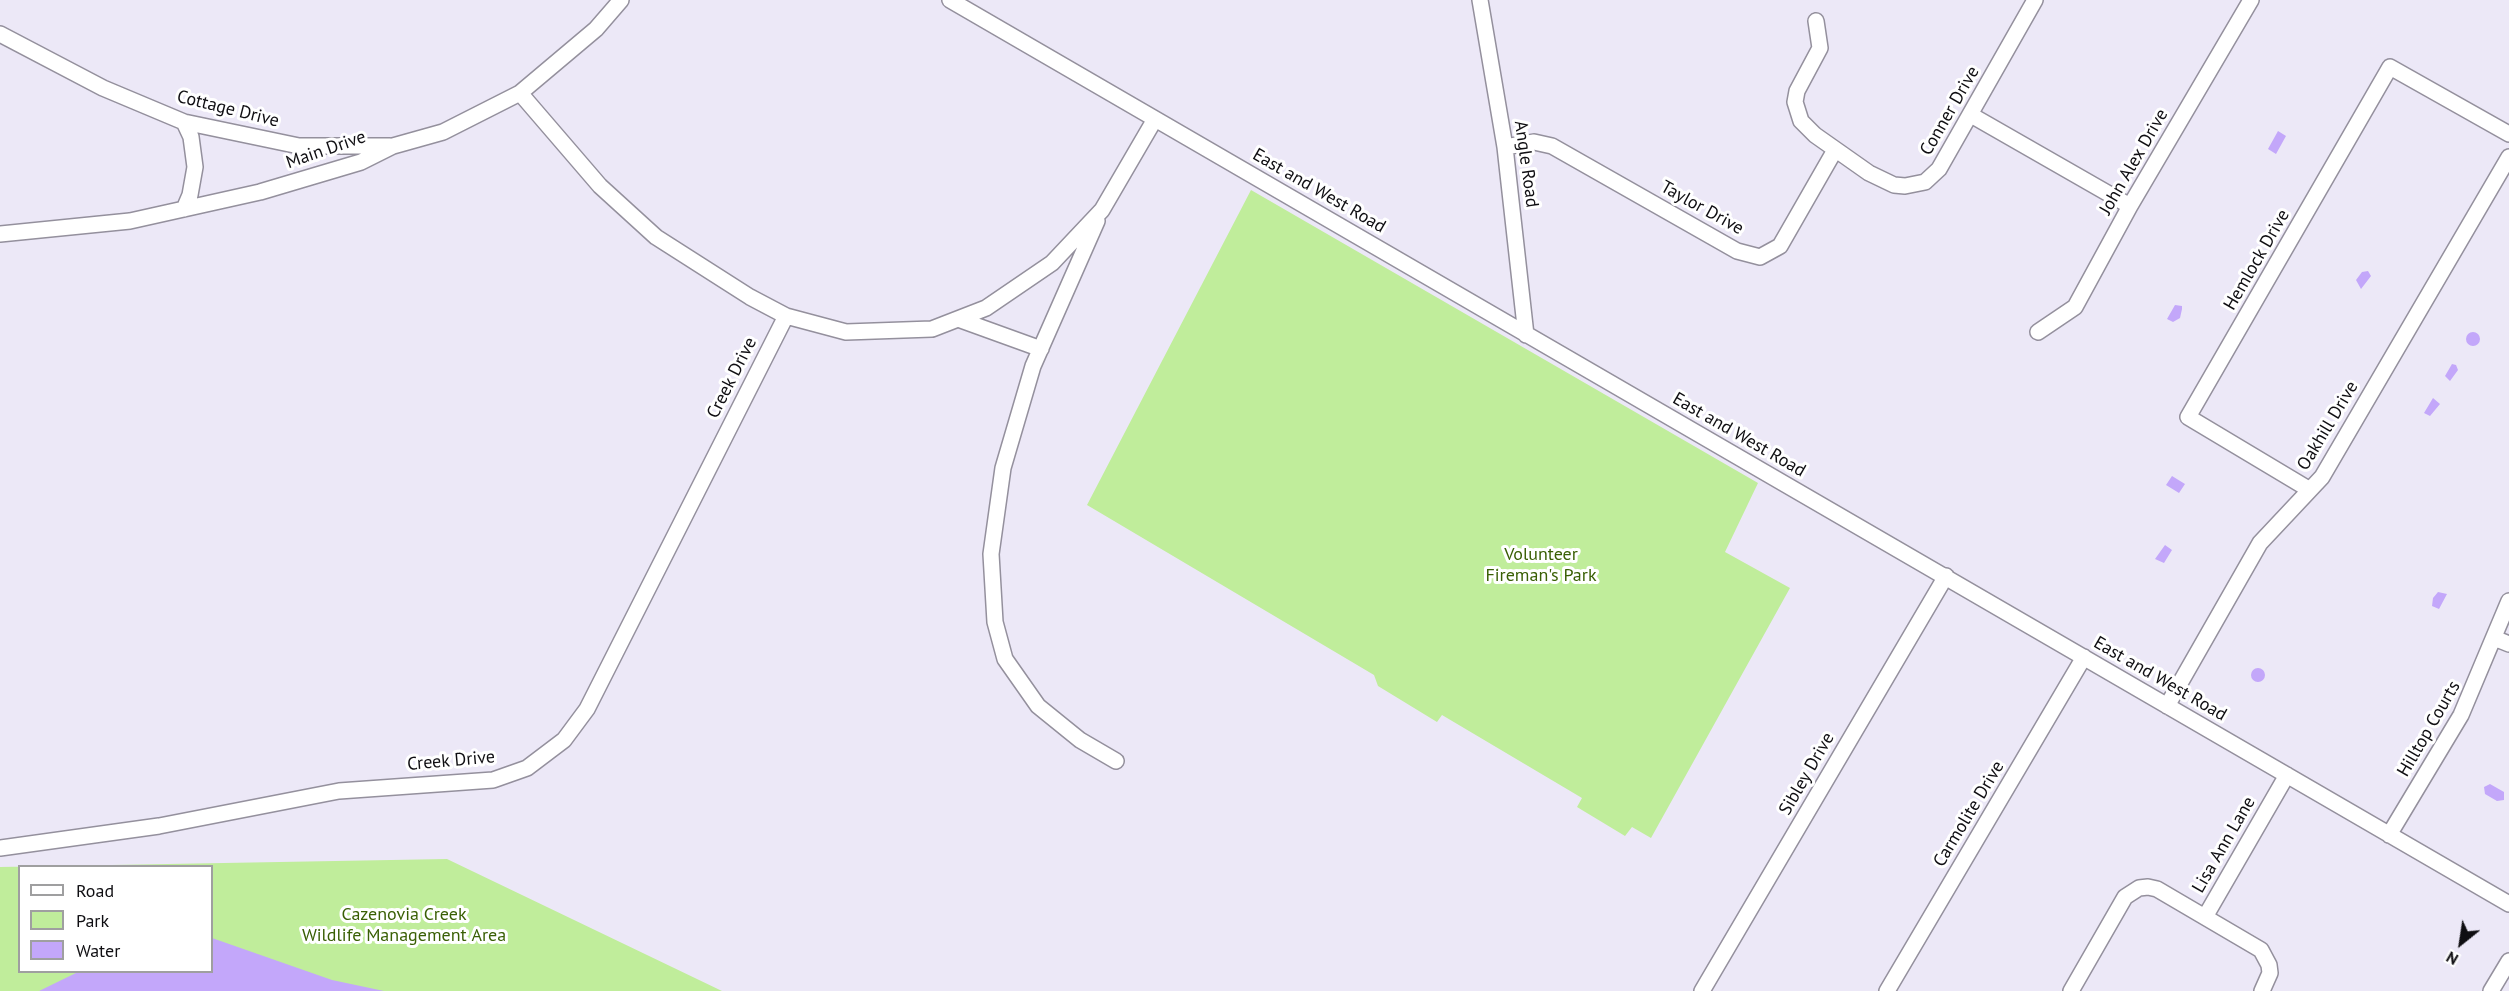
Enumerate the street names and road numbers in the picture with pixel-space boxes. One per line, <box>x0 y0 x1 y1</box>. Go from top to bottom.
street label: Conner Drive <box>1916 63 1984 159</box>
street label: Cottage Drive <box>175 86 281 132</box>
street label: John Alex Drive <box>2095 105 2173 219</box>
street label: Angle Road <box>1509 119 1543 209</box>
street label: Main Drive <box>283 126 369 174</box>
street label: East and West Road <box>1249 144 1389 238</box>
street label: Taylor Drive <box>1657 176 1747 240</box>
street label: Hemlock Drive <box>2219 206 2295 314</box>
street label: Creek Drive <box>702 334 762 422</box>
street label: Oakhill Drive <box>2293 377 2363 475</box>
street label: East and West Road <box>1669 388 1809 482</box>
street label: East and West Road <box>2090 632 2230 726</box>
street label: Hilltop Courts <box>2393 677 2465 781</box>
street label: Sibley Drive <box>1775 729 1839 819</box>
street label: Creek Drive <box>406 746 496 776</box>
street label: Carmolite Drive <box>1929 757 2009 871</box>
street label: Lisa Ann Lane <box>2188 793 2260 897</box>

